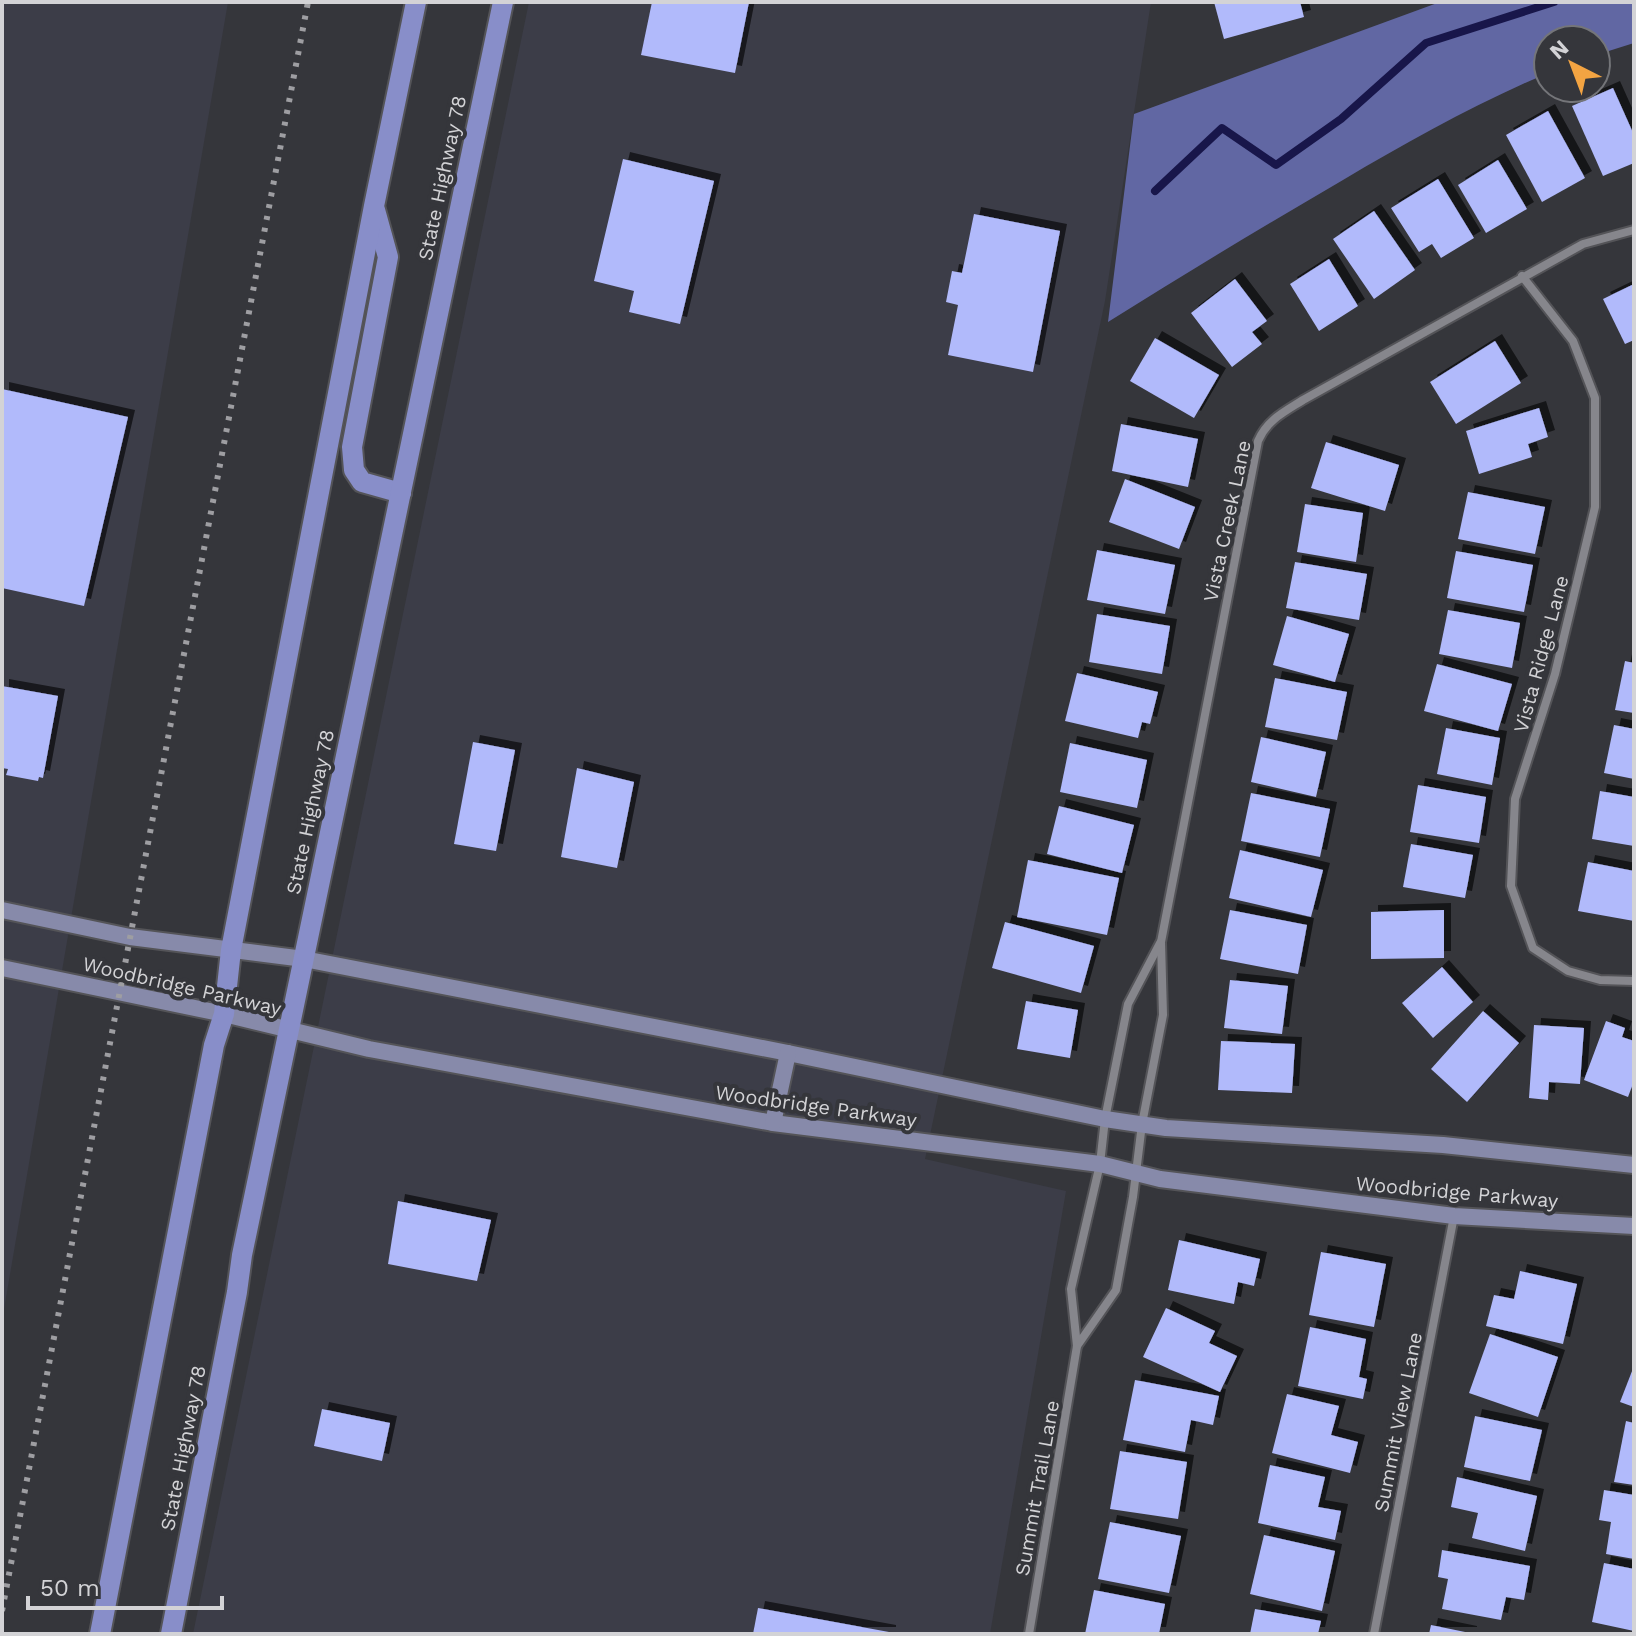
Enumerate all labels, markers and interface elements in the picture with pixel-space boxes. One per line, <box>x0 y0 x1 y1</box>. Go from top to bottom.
north arrow <box>1532 24 1612 104</box>
text: N <box>1545 35 1573 64</box>
street label: State Highway 78 <box>413 93 471 263</box>
street label: Vista Creek Lane <box>1198 438 1256 604</box>
street label: Vista Ridge Lane <box>1508 573 1574 735</box>
street label: State Highway 78 <box>281 727 339 897</box>
street label: Woodbridge Parkway <box>80 951 284 1021</box>
street label: Woodbridge Parkway <box>714 1080 919 1132</box>
street label: Woodbridge Parkway <box>1355 1171 1560 1213</box>
street label: Summit View Lane <box>1369 1330 1427 1514</box>
street label: State Highway 78 <box>155 1363 211 1533</box>
street label: Summit Trail Lane <box>1010 1398 1064 1578</box>
scale bar <box>28 1560 222 1610</box>
text: 50 m <box>40 1574 100 1602</box>

